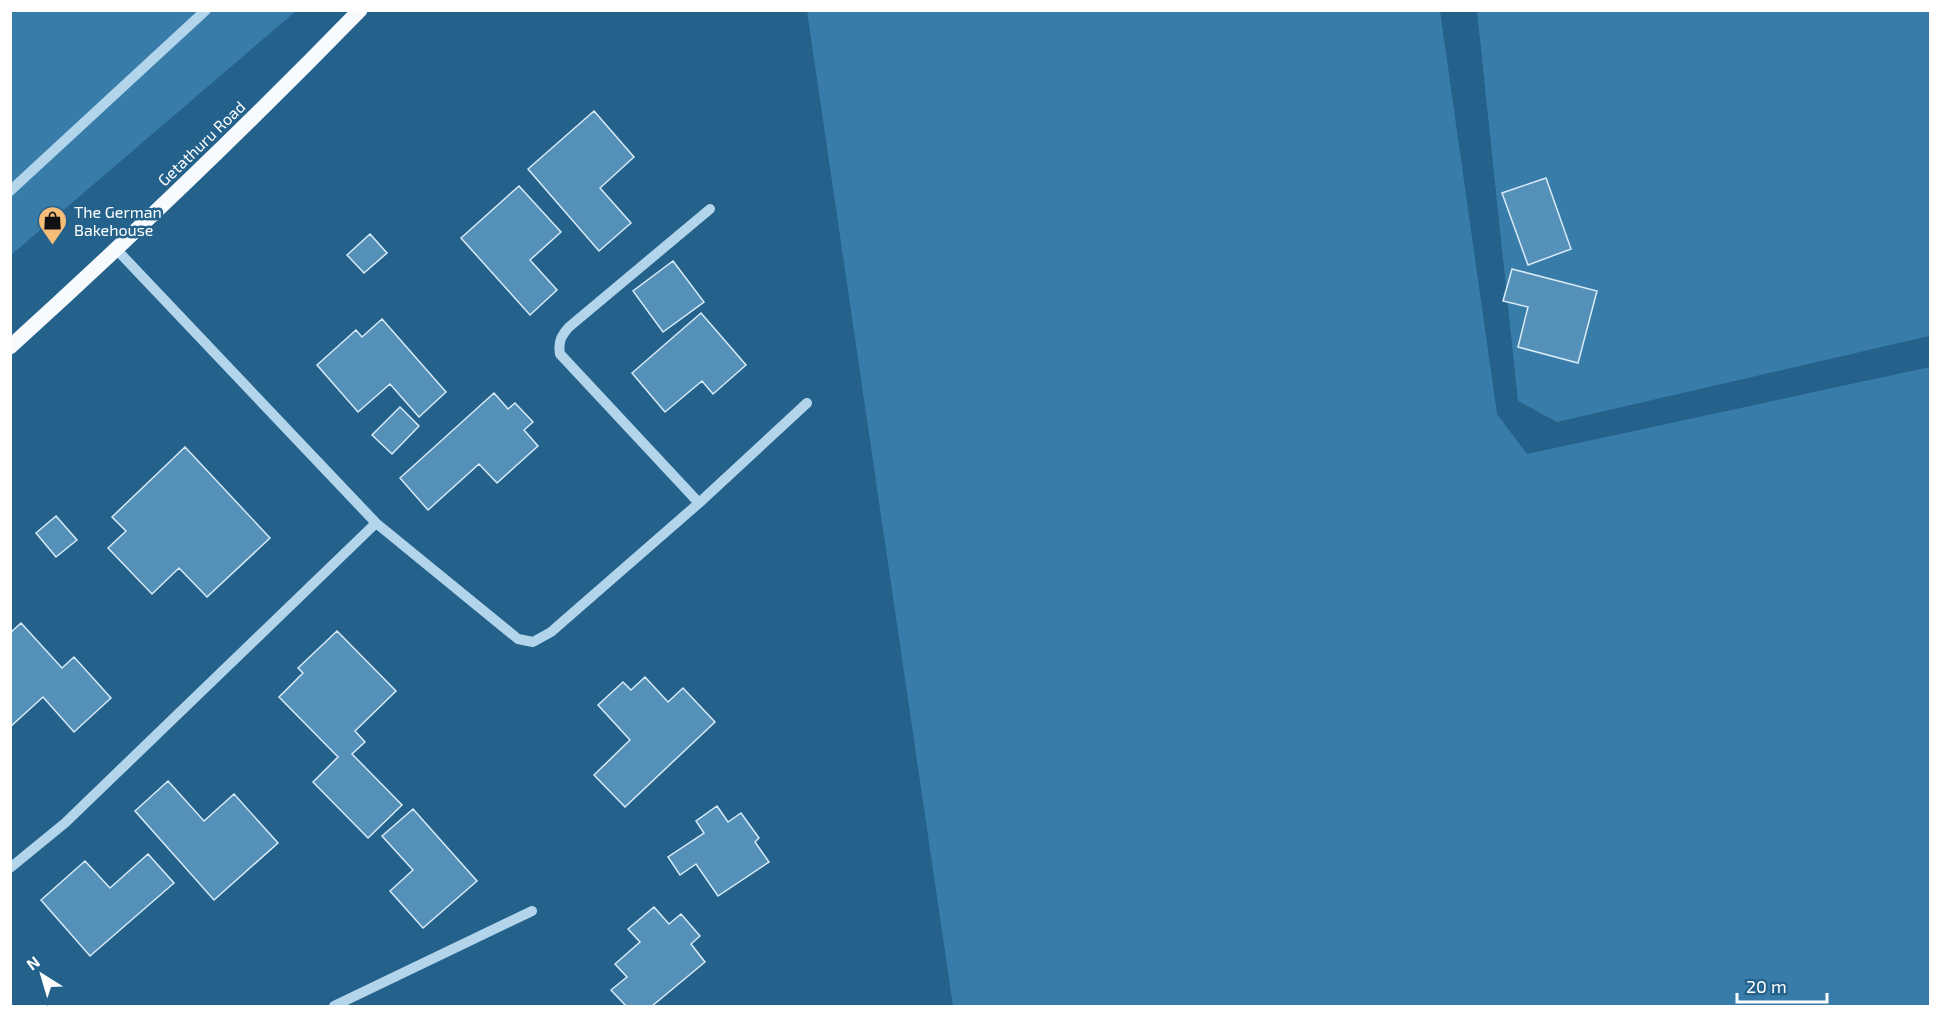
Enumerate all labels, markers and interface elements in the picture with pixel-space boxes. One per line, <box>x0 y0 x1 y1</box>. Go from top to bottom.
street label: Getathuru Road <box>153 97 249 189</box>
place label: The German Bakehouse <box>74 202 162 239</box>
shop icon: The German Bakehouse <box>37 204 69 246</box>
north arrow <box>12 945 72 1005</box>
text: N <box>22 952 43 974</box>
scale bar <box>1737 966 1827 1004</box>
text: 20 m <box>1746 975 1787 997</box>

